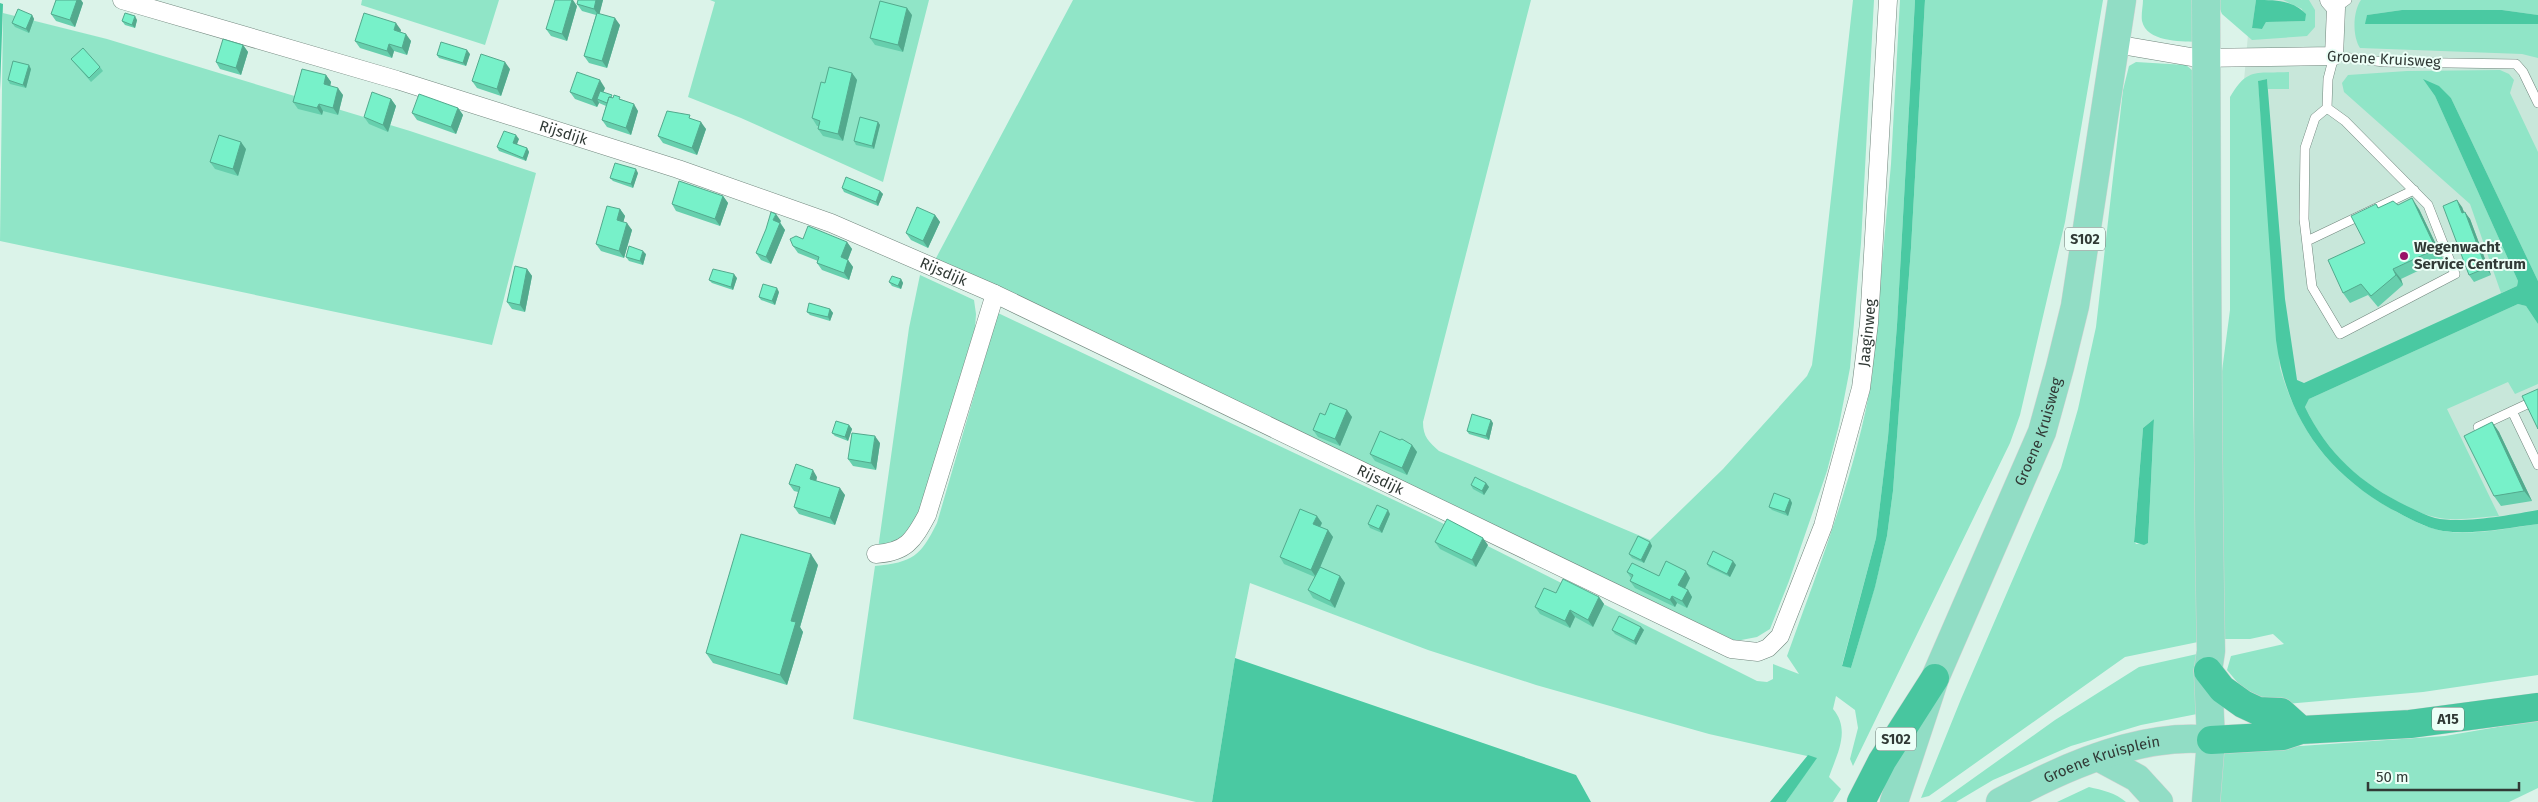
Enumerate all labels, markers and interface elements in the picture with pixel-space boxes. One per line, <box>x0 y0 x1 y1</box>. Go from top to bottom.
street label: Groene Kruisweg <box>2327 47 2442 71</box>
street label: Rijsdijk <box>537 117 590 149</box>
road number: S102 <box>2065 228 2105 250</box>
place label: Wegenwacht Service Centrum <box>2414 238 2526 273</box>
marker: Wegenwacht Service Centrum <box>2398 250 2410 262</box>
street label: Rijsdijk <box>917 254 970 290</box>
street label: Jaaginweg <box>1855 298 1879 368</box>
street label: Groene Kruisweg <box>2011 375 2066 489</box>
street label: Rijsdijk <box>1354 461 1407 499</box>
road number: A15 <box>2432 708 2464 731</box>
road number: S102 <box>1876 728 1916 751</box>
street label: Groene Kruisplein <box>2041 732 2161 787</box>
scale bar <box>2368 760 2519 792</box>
text: 50 m <box>2376 768 2409 786</box>

